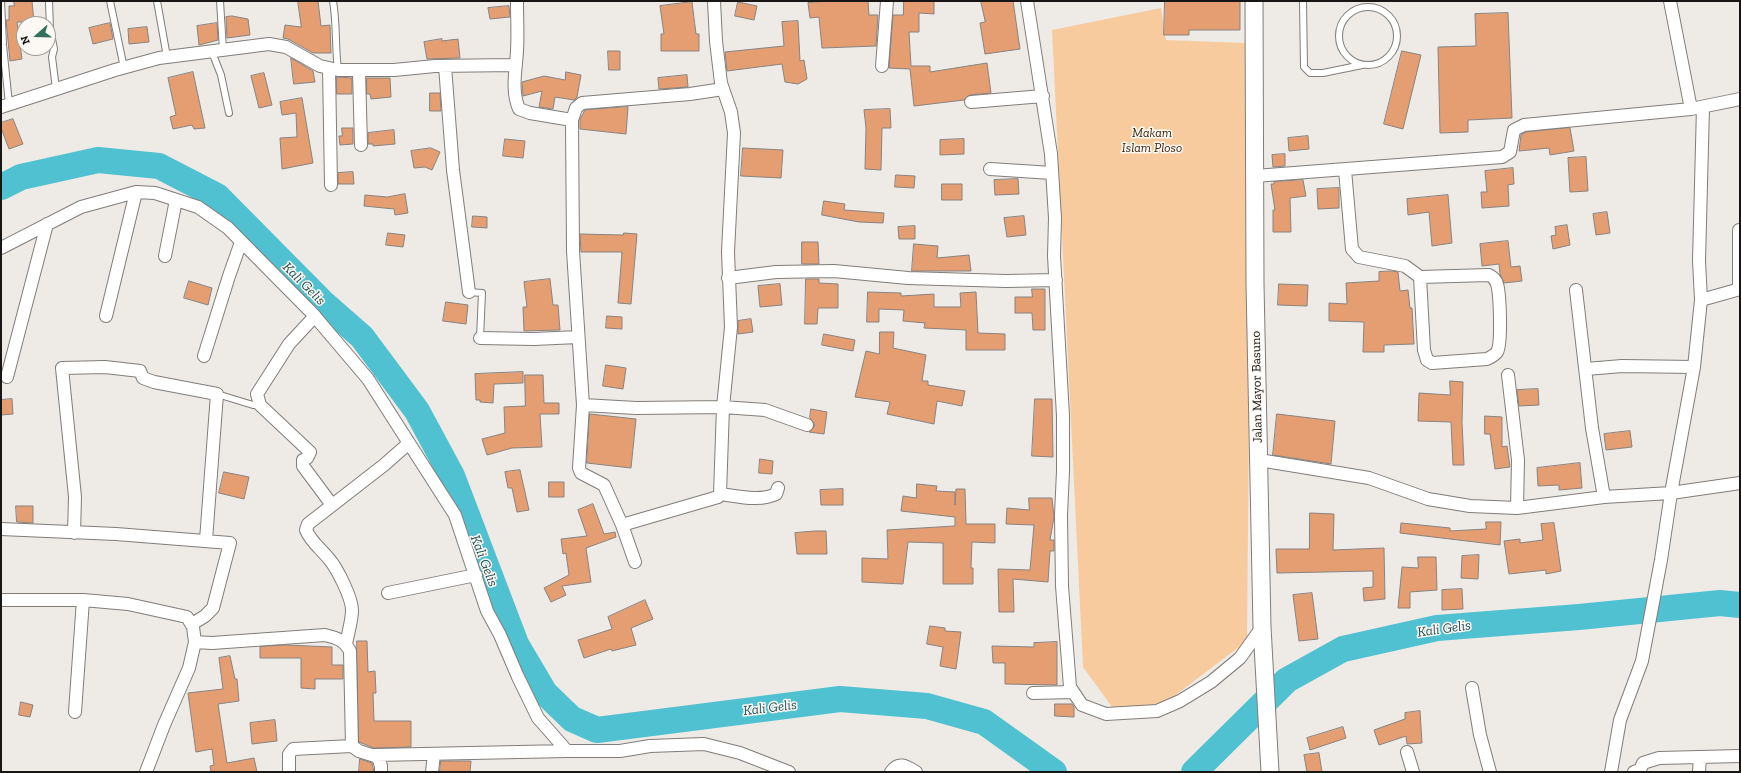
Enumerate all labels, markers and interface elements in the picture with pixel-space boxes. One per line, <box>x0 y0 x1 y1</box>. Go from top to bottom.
north arrow <box>16 16 56 56</box>
text: N <box>18 34 33 46</box>
park label: Makam Islam Ploso <box>1122 125 1182 156</box>
water label: Kali Gelis <box>279 259 329 309</box>
street label: Jalan Mayor Basuno <box>1248 331 1266 443</box>
water label: Kali Gelis <box>467 533 501 589</box>
water label: Kali Gelis <box>1416 617 1472 641</box>
water label: Kali Gelis <box>742 696 798 720</box>

